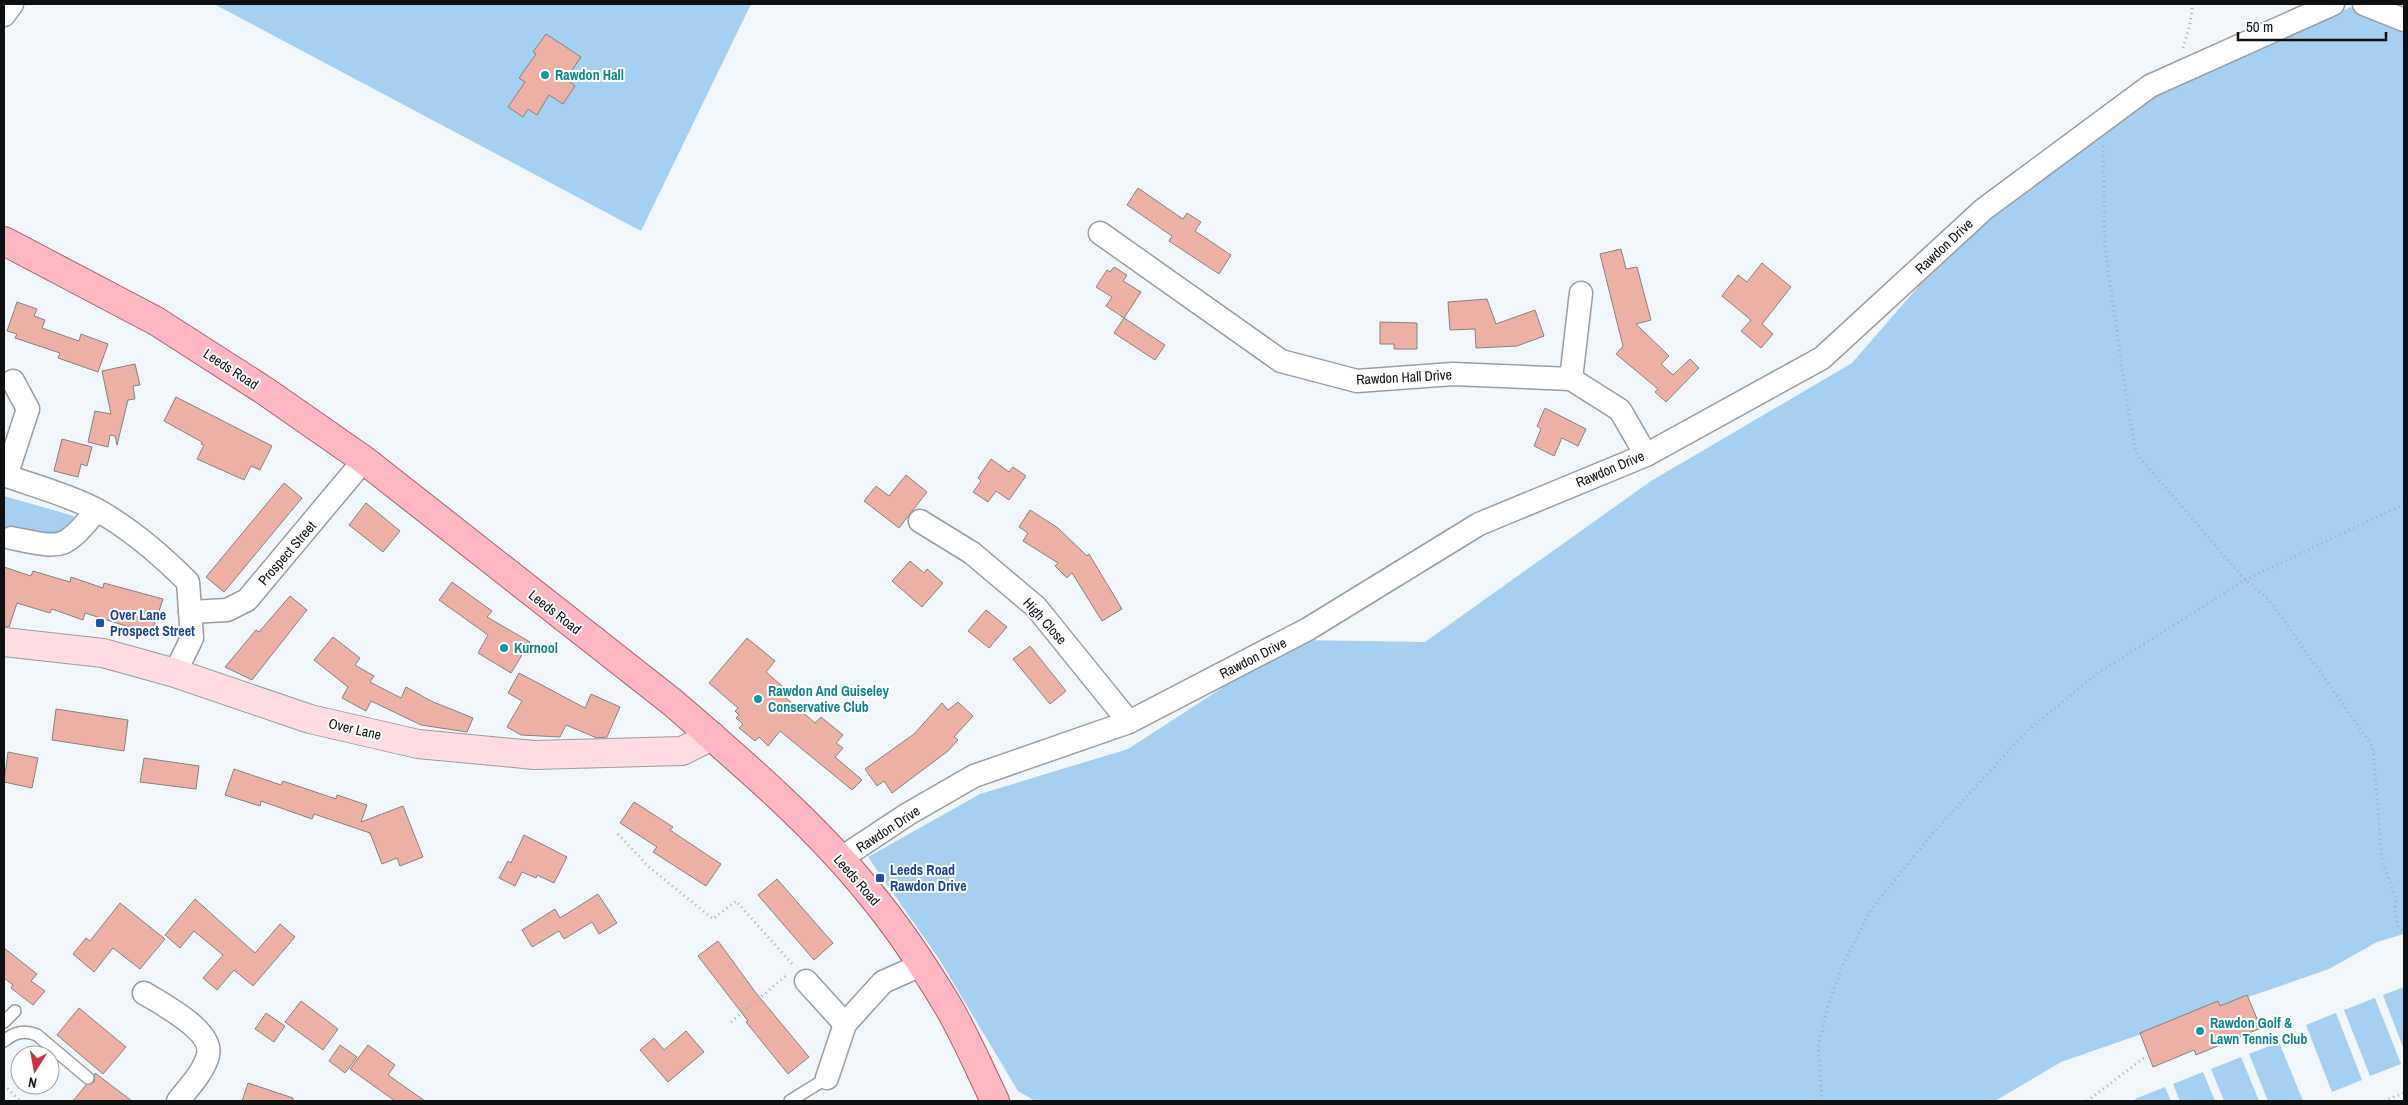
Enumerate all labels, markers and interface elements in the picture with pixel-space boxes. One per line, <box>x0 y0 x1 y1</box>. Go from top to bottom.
scale bar <box>2238 10 2386 42</box>
text: 50 m <box>2246 16 2273 37</box>
place label: Rawdon Hall <box>555 66 624 84</box>
marker: Rawdon Hall <box>539 69 551 81</box>
street label: Rawdon Drive <box>1911 215 1977 277</box>
street label: Leeds Road <box>200 345 262 393</box>
street label: Rawdon Hall Drive <box>1356 366 1452 388</box>
street label: Rawdon Drive <box>1573 447 1647 491</box>
street label: Prospect Street <box>254 517 320 589</box>
street label: Leeds Road <box>525 586 585 638</box>
street label: High Close <box>1019 594 1071 648</box>
place label: Over Lane Prospect Street <box>110 606 195 640</box>
marker: Over Lane Prospect Street <box>94 617 106 629</box>
street label: Rawdon Drive <box>1217 633 1289 683</box>
place label: Kurnool <box>514 639 558 657</box>
marker: Kurnool <box>498 642 510 654</box>
place label: Rawdon And Guiseley Conservative Club <box>768 682 889 716</box>
marker: Rawdon And Guiseley Conservative Club <box>752 693 764 705</box>
street label: Over Lane <box>327 714 383 744</box>
street label: Rawdon Drive <box>853 802 923 856</box>
street label: Leeds Road <box>830 851 884 909</box>
place label: Leeds Road Rawdon Drive <box>890 861 967 895</box>
marker: Leeds Road Rawdon Drive <box>874 872 886 884</box>
place label: Rawdon Golf & Lawn Tennis Club <box>2210 1014 2307 1048</box>
marker: Rawdon Golf & Lawn Tennis Club <box>2194 1025 2206 1037</box>
north arrow <box>10 1045 60 1095</box>
text: N <box>27 1073 38 1092</box>

